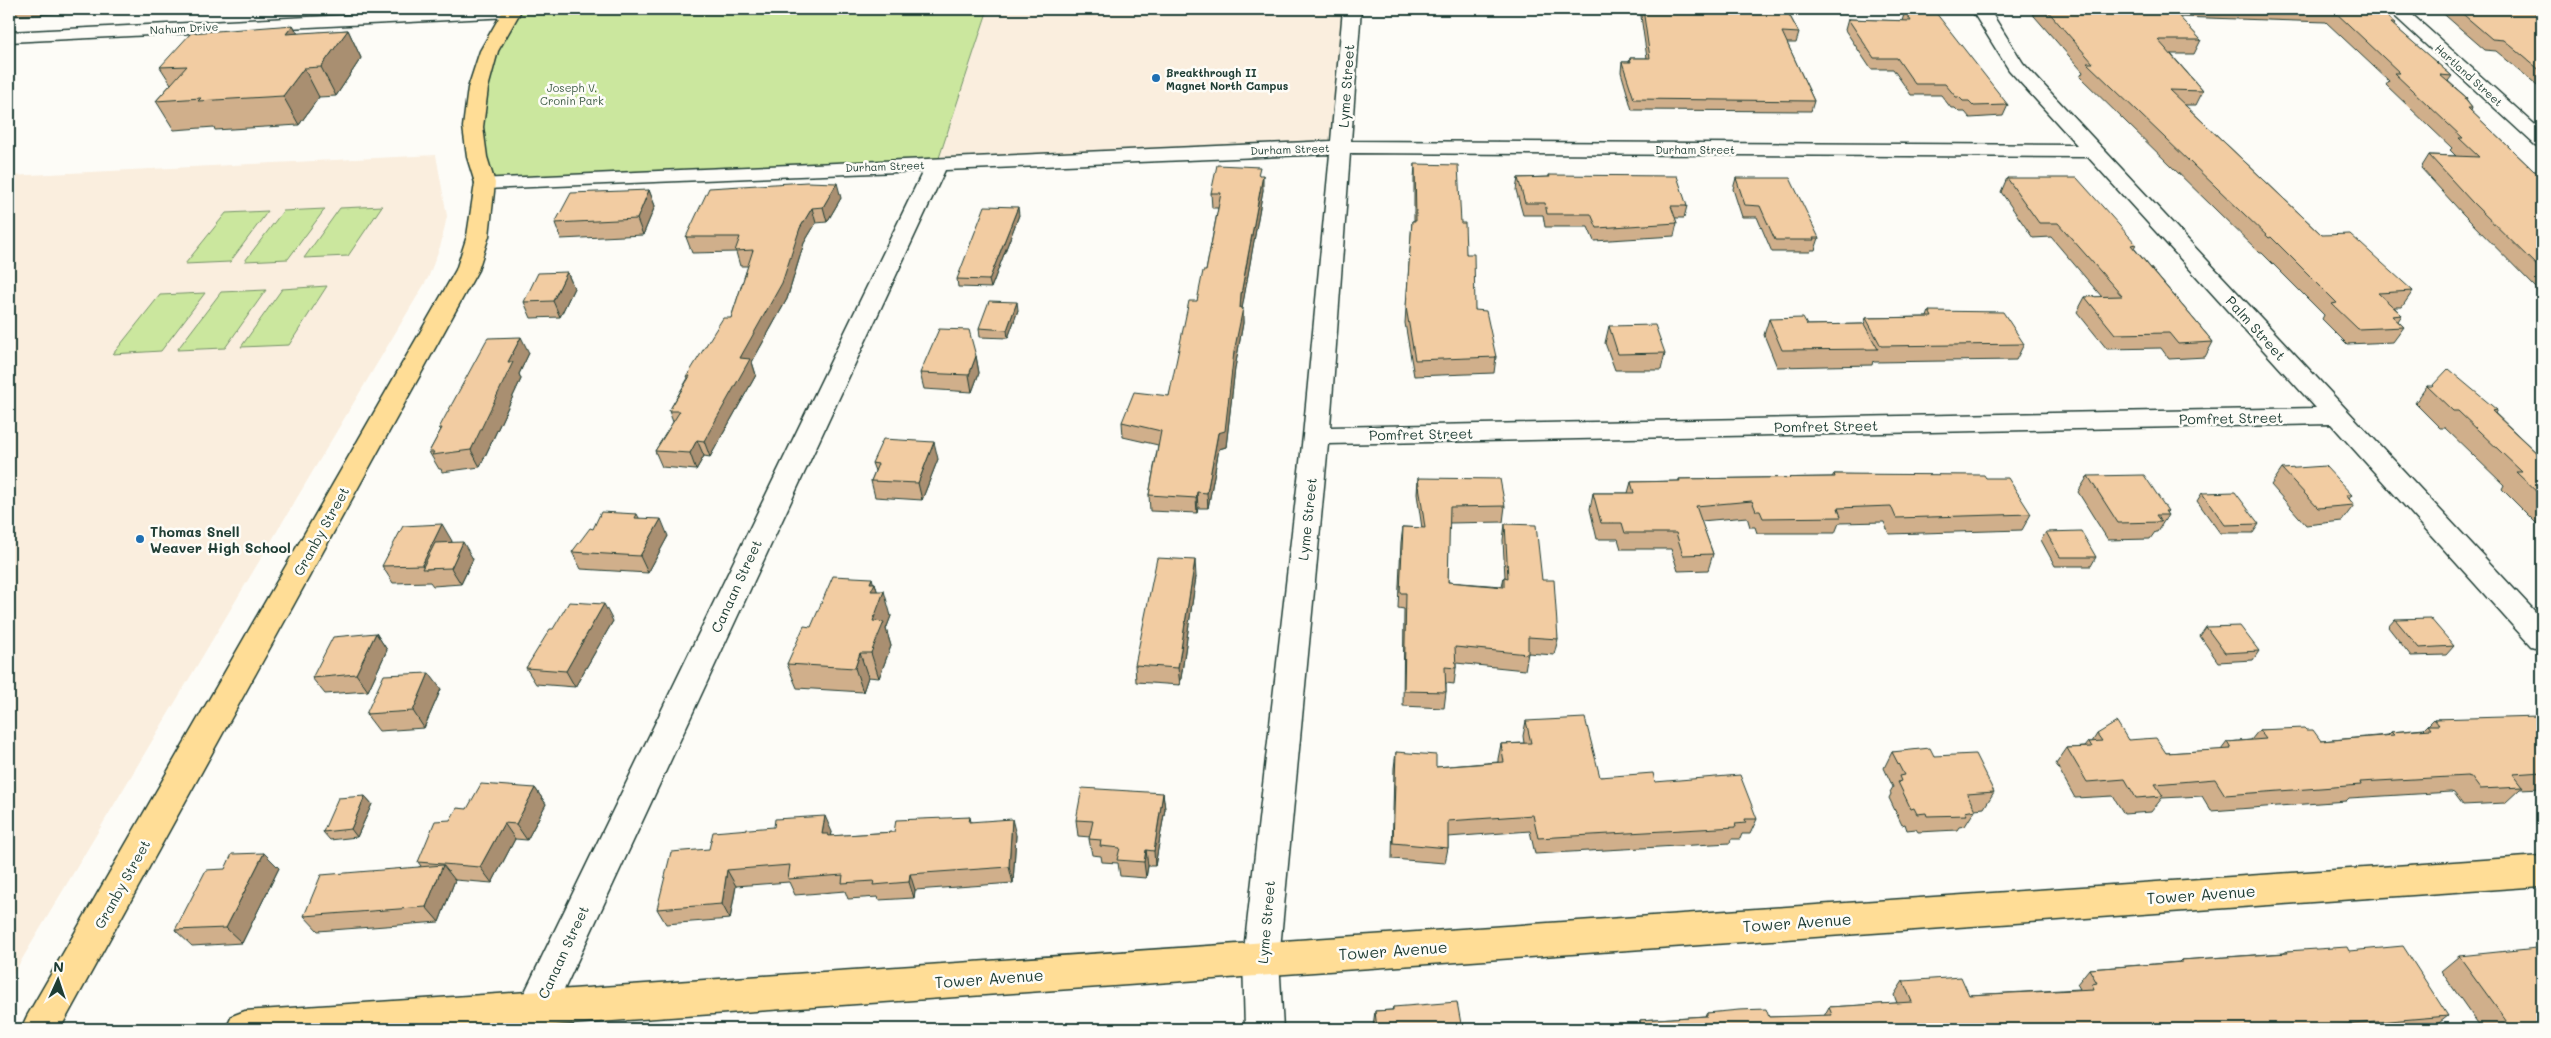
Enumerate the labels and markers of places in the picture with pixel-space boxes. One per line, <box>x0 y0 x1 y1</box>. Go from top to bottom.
place label: Breakthrough II Magnet North Campus <box>1166 65 1289 93</box>
marker: Breakthrough II Magnet North Campus <box>1150 72 1162 84</box>
place label: Thomas Snell Weaver High School <box>150 522 291 557</box>
marker: Thomas Snell Weaver High School <box>134 533 146 545</box>

